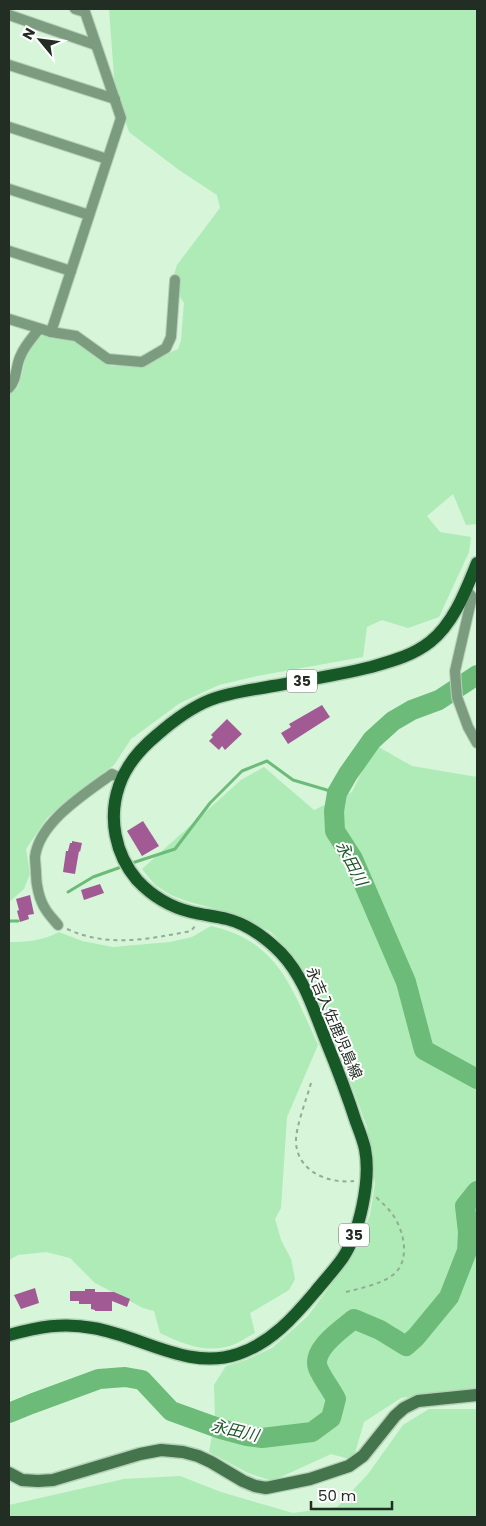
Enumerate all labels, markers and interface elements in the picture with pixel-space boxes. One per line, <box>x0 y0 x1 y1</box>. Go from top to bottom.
north arrow <box>15 15 65 65</box>
text: N <box>17 24 40 43</box>
road number: 35 <box>287 669 317 692</box>
water label: 永田川 <box>330 837 374 892</box>
street label: 永吉入佐鹿児島線 <box>301 963 368 1082</box>
road number: 35 <box>339 1224 369 1246</box>
water label: 永田川 <box>209 1414 263 1448</box>
scale bar <box>311 1478 392 1510</box>
text: 50 m <box>318 1485 356 1506</box>

